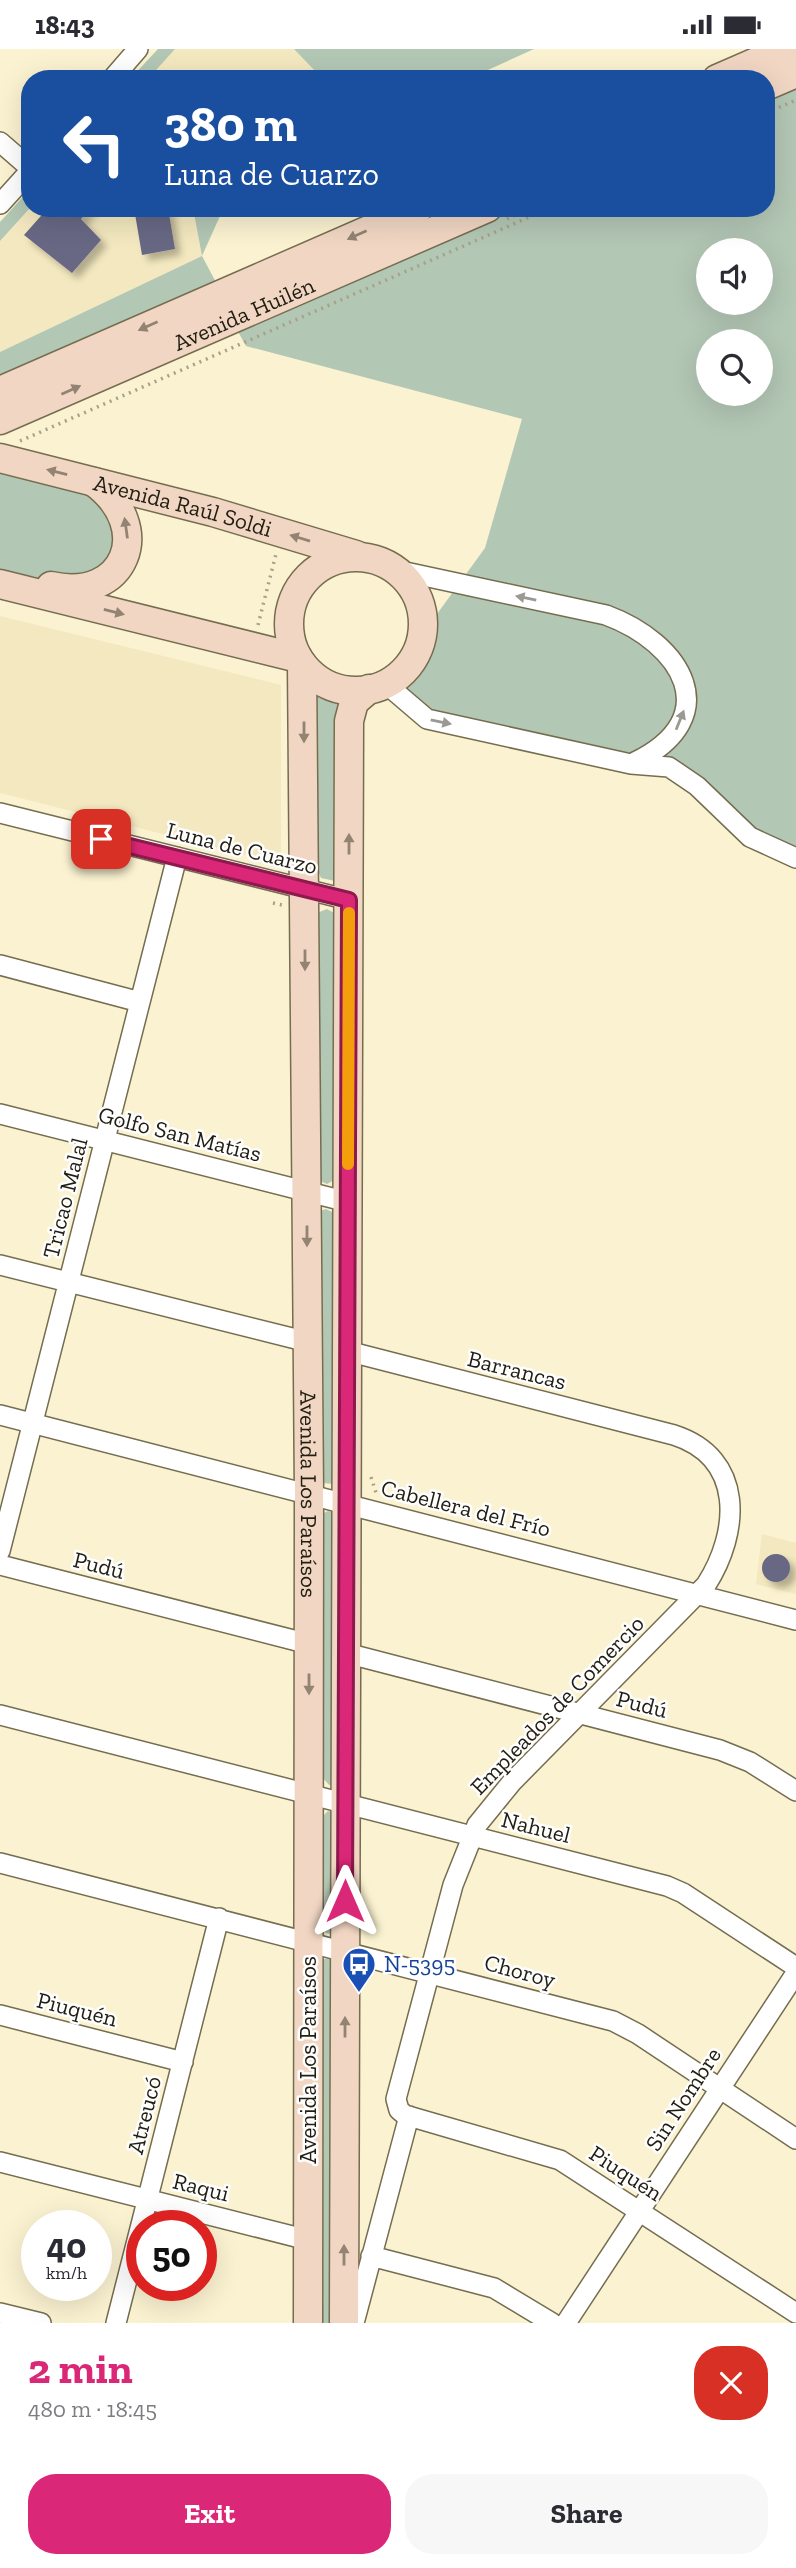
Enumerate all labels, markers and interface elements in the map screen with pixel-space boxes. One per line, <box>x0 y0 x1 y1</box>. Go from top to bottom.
text: 18:43 <box>35 9 95 41</box>
text: 380 m <box>164 95 297 154</box>
icon: left <box>49 98 140 189</box>
text: Luna de Cuarzo <box>164 155 379 193</box>
one-way arrow <box>346 230 367 241</box>
map controls <box>696 238 773 406</box>
button: sound <box>696 238 773 315</box>
street label: Avenida Huilén <box>169 271 319 357</box>
one-way arrow <box>138 320 158 332</box>
button: search <box>696 329 773 406</box>
one-way arrow <box>61 384 81 396</box>
one-way arrow <box>46 466 68 477</box>
street label: Avenida Raúl Soldi <box>91 468 275 543</box>
one-way arrow <box>121 517 132 539</box>
one-way arrow <box>290 532 311 542</box>
one-way arrow <box>515 592 537 603</box>
one-way arrow <box>103 607 125 618</box>
one-way arrow <box>674 709 685 730</box>
one-way arrow <box>430 716 452 727</box>
one-way arrow <box>298 721 310 743</box>
pin <box>71 809 131 869</box>
street label: Luna de Cuarzo <box>164 816 320 880</box>
icon: arrive <box>82 820 120 858</box>
one-way arrow <box>343 833 355 855</box>
one-way arrow <box>300 949 311 971</box>
street label: Golfo San Matías <box>96 1100 264 1168</box>
street label: Tricao Malal <box>37 1135 93 1261</box>
one-way arrow <box>301 1225 313 1247</box>
street label: Barrancas <box>465 1344 569 1396</box>
street label: Avenida Los Paraísos <box>294 1390 323 1598</box>
street label: Cabellera del Frío <box>378 1473 554 1543</box>
street label: Pudú <box>71 1545 128 1585</box>
street label: Empleados de Comercio <box>464 1610 650 1800</box>
one-way arrow <box>303 1673 315 1695</box>
street label: Pudú <box>614 1684 671 1724</box>
street label: Nahuel <box>499 1805 573 1849</box>
position arrow <box>308 1864 382 1938</box>
bus stop icon: N-5395 <box>340 1945 378 1994</box>
street label: Choroy <box>481 1948 559 1994</box>
place label: N-5395 <box>384 1950 455 1978</box>
street label: Avenida Los Paraísos <box>294 1956 322 2164</box>
street label: Piuquén <box>34 1986 120 2032</box>
one-way arrow <box>339 2016 351 2038</box>
street label: Sin Nombre <box>639 2042 727 2156</box>
street label: Atreucó <box>121 2073 167 2157</box>
street label: Piuquén <box>584 2139 668 2207</box>
street label: Raqui <box>170 2167 232 2207</box>
speed limit sign: 50 <box>126 2210 217 2301</box>
text: 40 <box>46 2225 87 2267</box>
one-way arrow <box>338 2244 350 2266</box>
text: km/h <box>46 2262 87 2284</box>
text: 2 min <box>28 2343 133 2394</box>
button: close <box>694 2346 768 2420</box>
text: 480 m · 18:45 <box>28 2395 157 2423</box>
button: Exit <box>28 2474 391 2554</box>
button: Share <box>405 2474 768 2554</box>

